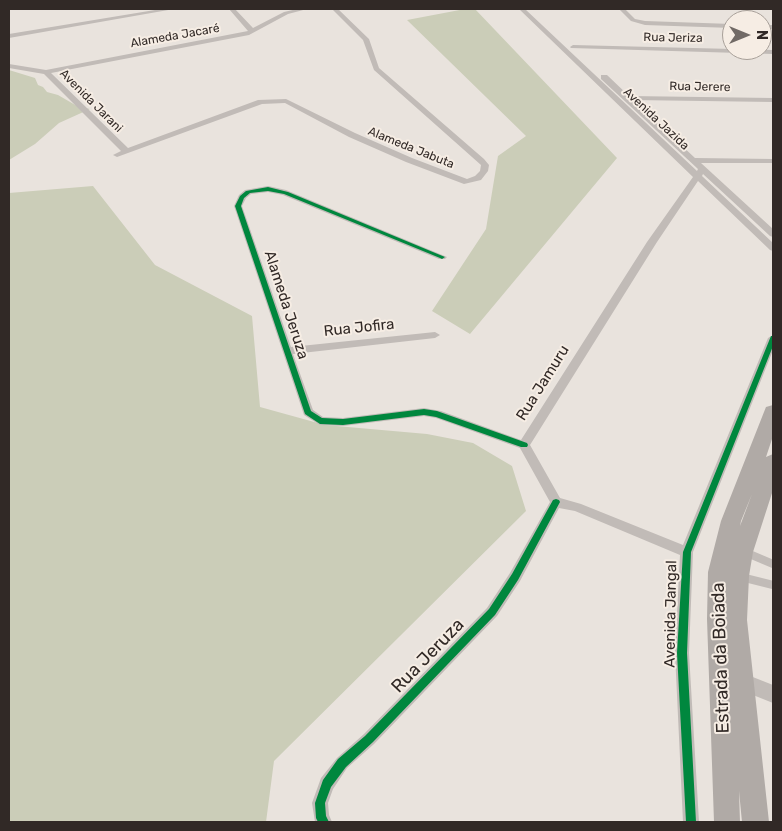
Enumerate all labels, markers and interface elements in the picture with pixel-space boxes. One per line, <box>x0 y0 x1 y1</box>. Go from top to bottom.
north arrow <box>722 10 772 60</box>
street label: Alameda Jacaré <box>129 21 221 51</box>
street label: Rua Jeriza <box>643 30 703 46</box>
text: N <box>753 30 770 40</box>
street label: Avenida Jarani <box>57 67 125 135</box>
street label: Rua Jerere <box>669 79 731 95</box>
street label: Avenida Jazida <box>620 85 692 153</box>
street label: Alameda Jabuta <box>366 124 456 172</box>
street label: Alameda Jeruza <box>260 248 312 362</box>
street label: Rua Jofira <box>323 315 395 341</box>
street label: Rua Jamuru <box>513 342 573 424</box>
street label: Avenida Jangal <box>661 560 681 668</box>
street label: Estrada da Boiada <box>708 582 734 734</box>
street label: Rua Jeruza <box>387 614 469 698</box>

